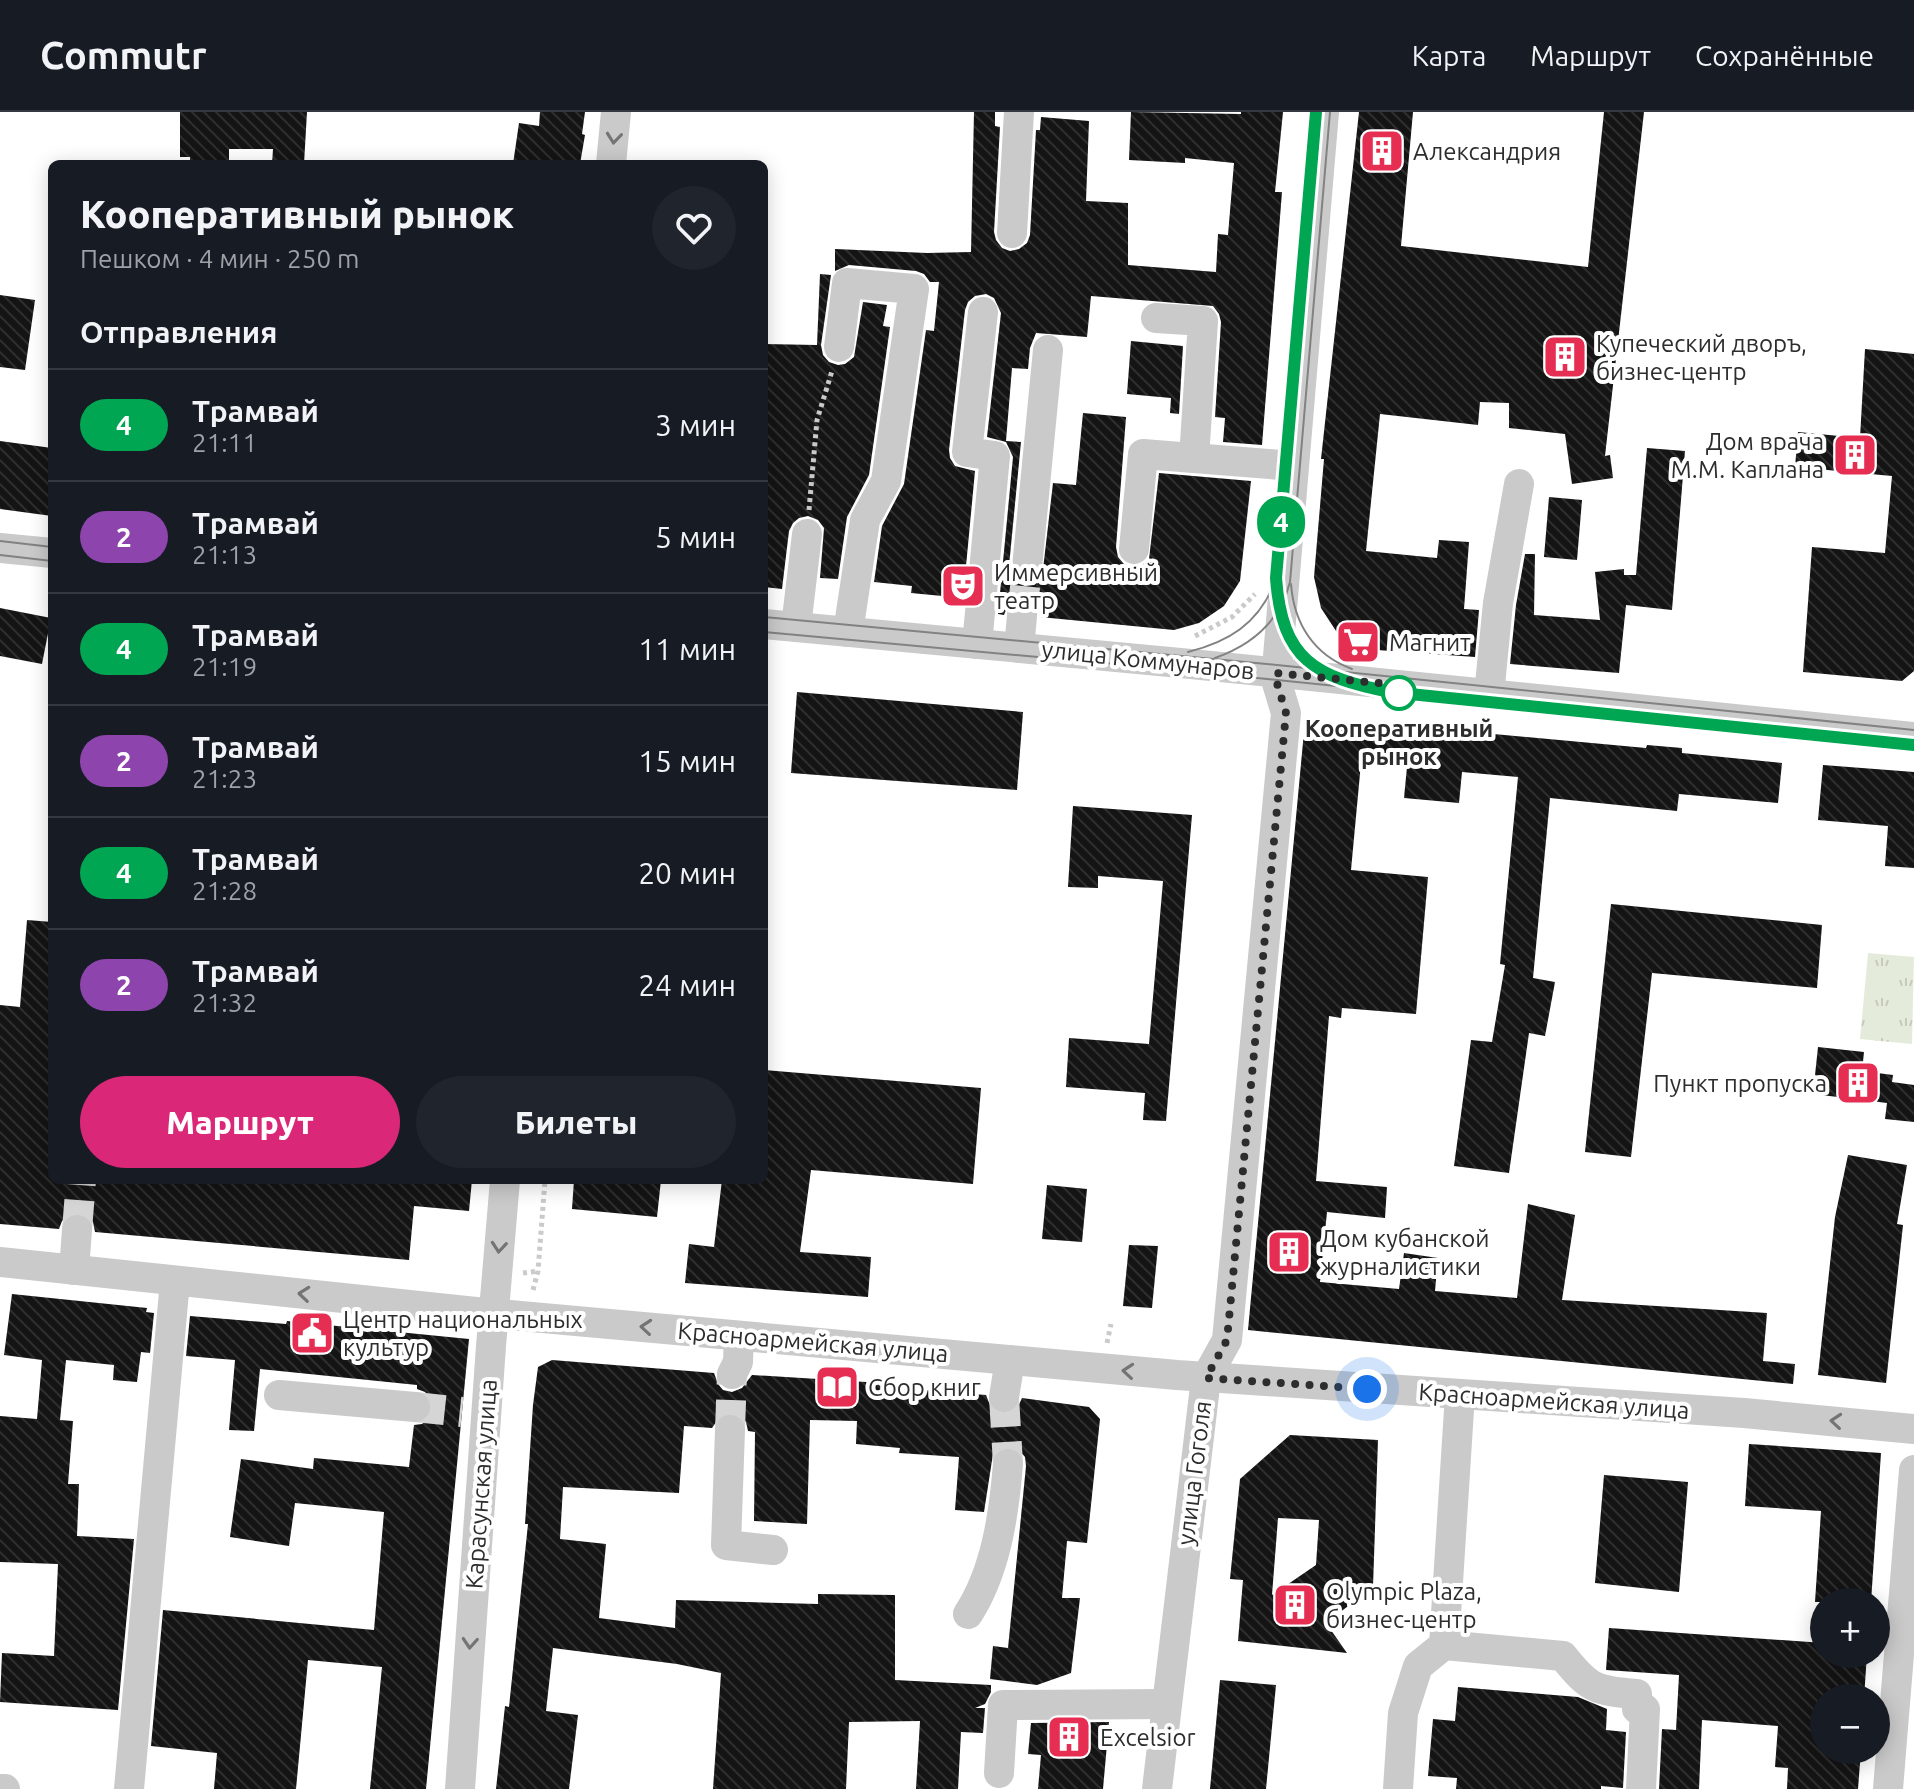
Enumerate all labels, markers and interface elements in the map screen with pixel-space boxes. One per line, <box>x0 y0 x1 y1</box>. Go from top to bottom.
text: Commutr <box>40 34 207 76</box>
text: Карта <box>1412 40 1486 71</box>
text: Маршрут <box>1530 40 1651 71</box>
text: Сохранённые <box>1695 40 1874 71</box>
building icon: Александрия <box>1358 127 1406 175</box>
one-way arrow <box>605 132 622 145</box>
place label: Александрия <box>1413 138 1561 165</box>
button: heart <box>652 186 736 270</box>
text: Кооперативный рынок <box>80 193 514 235</box>
text: Пешком · 4 мин · 250 m <box>80 244 359 273</box>
text: Отправления <box>80 315 277 349</box>
place label: Купеческий дворъ, бизнес-центр <box>1596 330 1807 385</box>
building icon: Купеческий дворъ, бизнес-центр <box>1541 333 1589 381</box>
text: Трамвай <box>192 394 319 428</box>
text: 3 мин <box>655 408 736 442</box>
text: 4 <box>116 409 132 440</box>
text: 21:11 <box>192 428 257 457</box>
place label: Дом врача М.М. Каплана <box>1671 428 1824 483</box>
building icon: Дом врача М.М. Каплана <box>1831 431 1879 479</box>
line badge: 4 <box>1255 496 1307 548</box>
text: Трамвай <box>192 506 319 540</box>
text: 4 <box>1273 506 1289 537</box>
text: 5 мин <box>655 520 736 554</box>
text: 2 <box>116 521 132 552</box>
text: 21:13 <box>192 540 257 569</box>
place label: Иммерсивный театр <box>994 559 1158 614</box>
theatre icon: Иммерсивный театр <box>939 562 987 610</box>
text: Трамвай <box>192 618 319 652</box>
supermarket icon: Магнит <box>1334 618 1382 666</box>
place label: Магнит <box>1389 629 1471 656</box>
text: 11 мин <box>638 632 736 666</box>
text: 4 <box>116 633 132 664</box>
street label: улица Коммунаров <box>1040 635 1256 685</box>
text: 21:19 <box>192 652 257 681</box>
marker: Кооперативный рынок <box>1382 676 1416 710</box>
place label: Кооперативный рынок <box>1305 715 1493 770</box>
text: Трамвай <box>192 730 319 764</box>
text: 15 мин <box>638 744 736 778</box>
text: 2 <box>116 745 132 776</box>
text: 21:23 <box>192 764 257 793</box>
text: Трамвай <box>192 842 319 876</box>
text: 20 мин <box>638 856 736 890</box>
text: 4 <box>116 857 132 888</box>
text: 21:28 <box>192 876 257 905</box>
text: Трамвай <box>192 954 319 988</box>
text: 24 мин <box>638 968 736 1002</box>
text: 2 <box>116 969 132 1000</box>
text: 21:32 <box>192 988 257 1017</box>
building icon: Пункт пропуска <box>1834 1059 1882 1107</box>
place label: Пункт пропуска <box>1653 1070 1827 1097</box>
button: Маршрут <box>80 1076 400 1168</box>
button: Билеты <box>416 1076 736 1168</box>
place label: Дом кубанской журналистики <box>1320 1225 1489 1280</box>
building icon: Дом кубанской журналистики <box>1265 1228 1313 1276</box>
one-way arrow <box>491 1241 508 1254</box>
one-way arrow <box>297 1286 310 1303</box>
place label: Центр национальных культур <box>343 1306 583 1361</box>
public building icon: Центр национальных культур <box>288 1309 336 1357</box>
street label: Красноармейская улица <box>677 1317 949 1367</box>
one-way arrow <box>639 1319 652 1336</box>
library icon: Сбор книг <box>813 1363 861 1411</box>
one-way arrow <box>1121 1363 1134 1380</box>
your location <box>1347 1369 1387 1409</box>
place label: Сбор книг <box>868 1374 981 1401</box>
street label: Карасунская улица <box>460 1378 502 1590</box>
street label: Красноармейская улица <box>1418 1378 1690 1424</box>
street label: улица Гоголя <box>1172 1399 1216 1547</box>
one-way arrow <box>1829 1413 1842 1430</box>
place label: Olympic Plaza, бизнес-центр <box>1326 1578 1482 1633</box>
building icon: Olympic Plaza, бизнес-центр <box>1271 1581 1319 1629</box>
map controls <box>1810 1588 1890 1764</box>
button: + <box>1810 1588 1890 1668</box>
one-way arrow <box>462 1637 479 1650</box>
button: − <box>1810 1684 1890 1764</box>
building icon: Excelsior <box>1045 1713 1093 1761</box>
place label: Excelsior <box>1100 1724 1196 1751</box>

